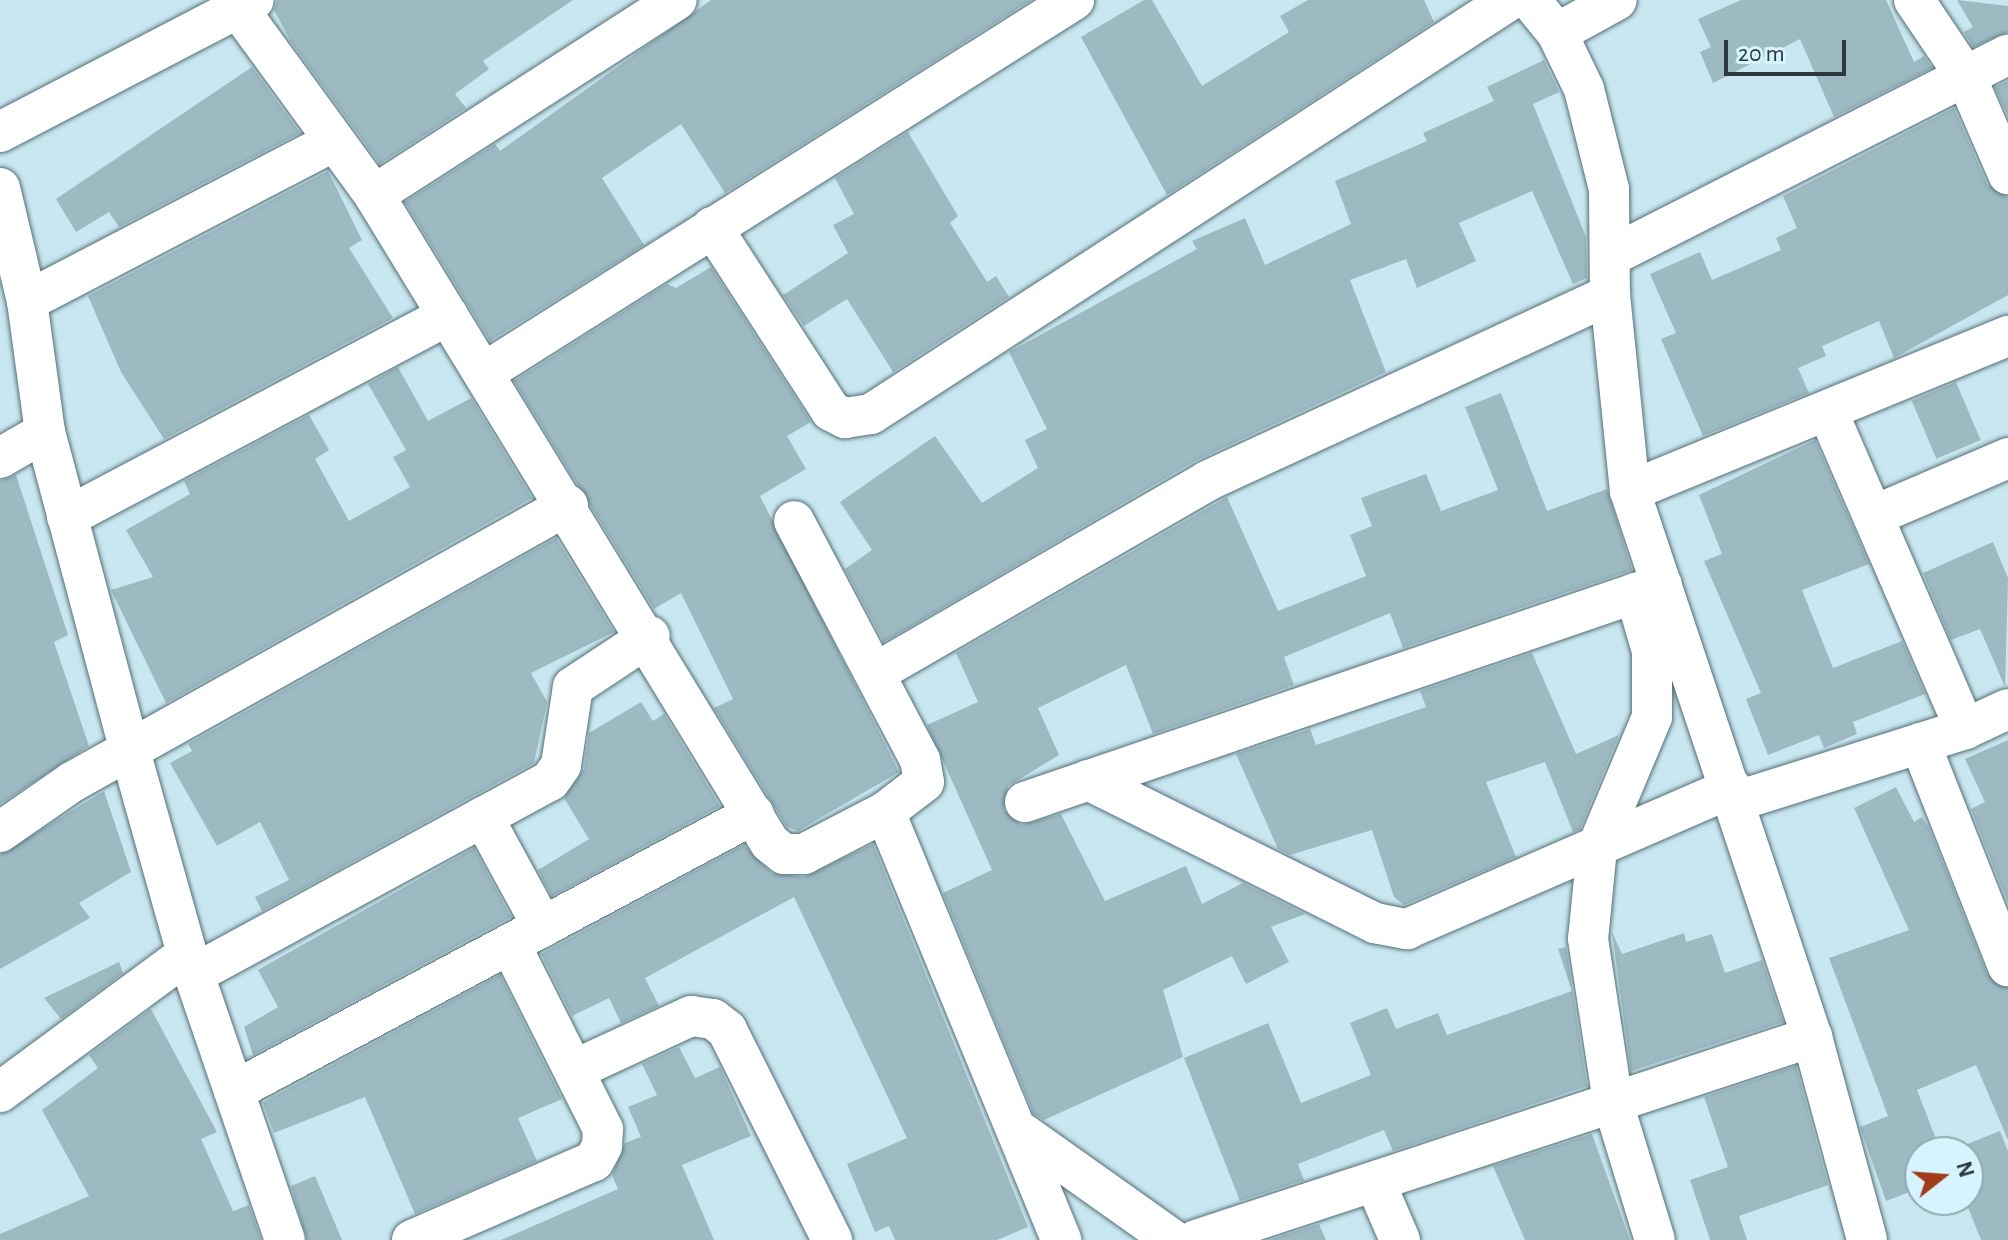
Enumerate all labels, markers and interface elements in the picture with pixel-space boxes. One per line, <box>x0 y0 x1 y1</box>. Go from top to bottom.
scale bar <box>1728 24 1850 74</box>
text: 20 m <box>1738 42 1785 66</box>
north arrow <box>1904 1136 1984 1216</box>
text: N <box>1952 1159 1978 1180</box>

